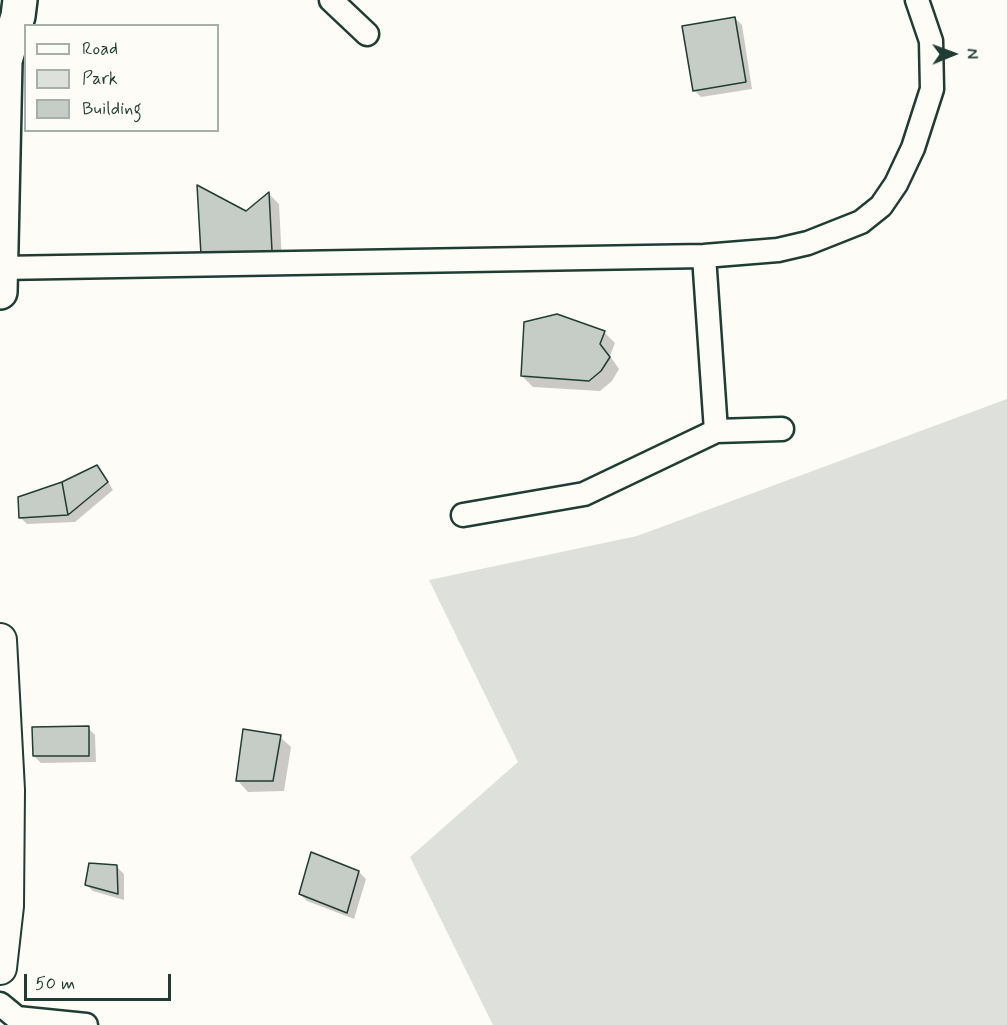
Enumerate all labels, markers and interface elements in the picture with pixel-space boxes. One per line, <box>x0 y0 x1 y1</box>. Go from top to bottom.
legend <box>24 24 219 132</box>
north arrow <box>923 24 983 84</box>
text: Road <box>82 37 118 61</box>
text: N <box>961 48 982 59</box>
text: Park <box>82 67 118 91</box>
text: Building <box>82 97 142 121</box>
scale bar <box>27 962 174 1000</box>
text: 50 m <box>35 972 75 996</box>

